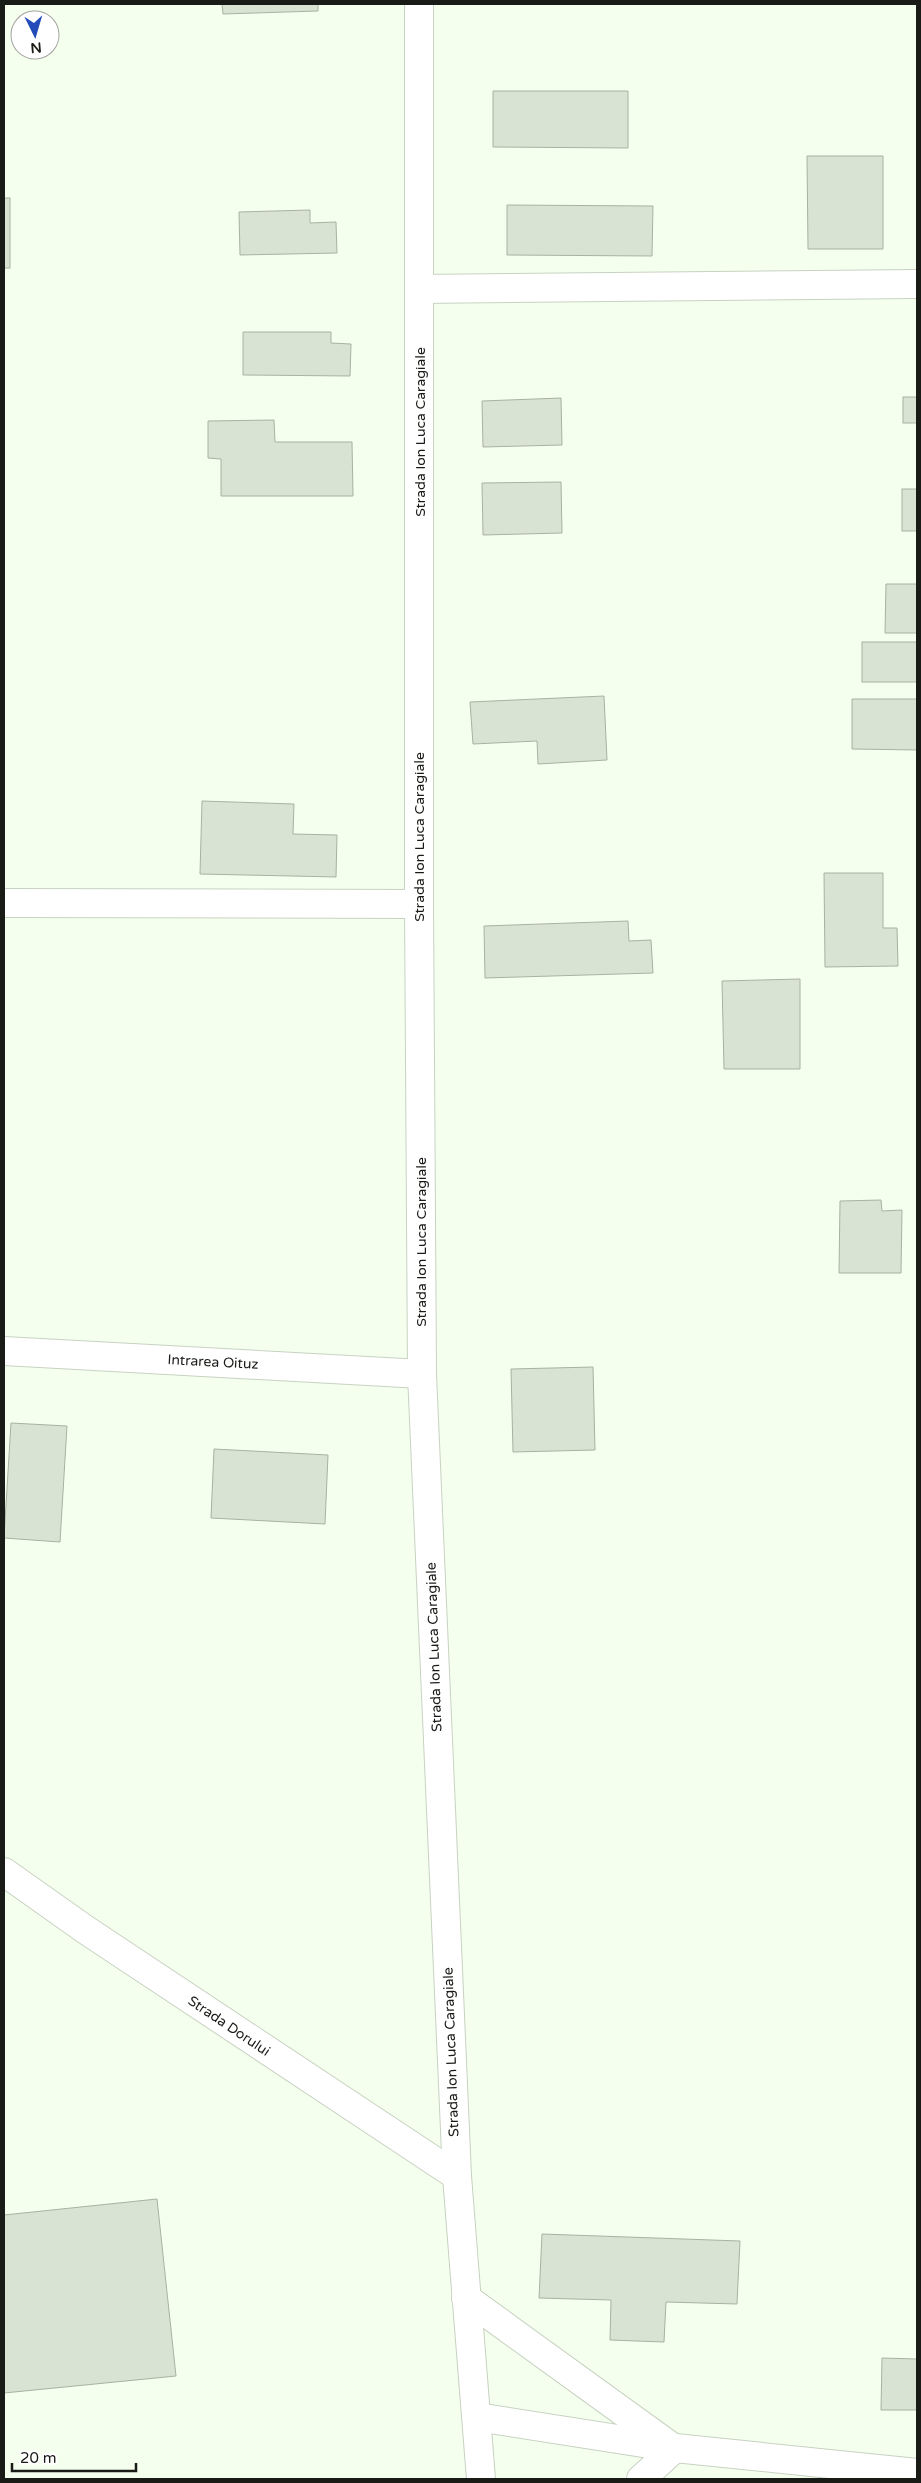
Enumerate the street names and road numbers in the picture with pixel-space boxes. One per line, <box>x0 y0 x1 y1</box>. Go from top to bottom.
street label: Strada Ion Luca Caragiale <box>412 347 429 517</box>
street label: Strada Ion Luca Caragiale <box>411 752 428 922</box>
street label: Strada Ion Luca Caragiale <box>413 1157 430 1327</box>
street label: Intrarea Oituz <box>167 1351 259 1373</box>
street label: Strada Ion Luca Caragiale <box>423 1562 445 1732</box>
street label: Strada Ion Luca Caragiale <box>440 1967 462 2137</box>
street label: Strada Dorului <box>185 1992 273 2060</box>

